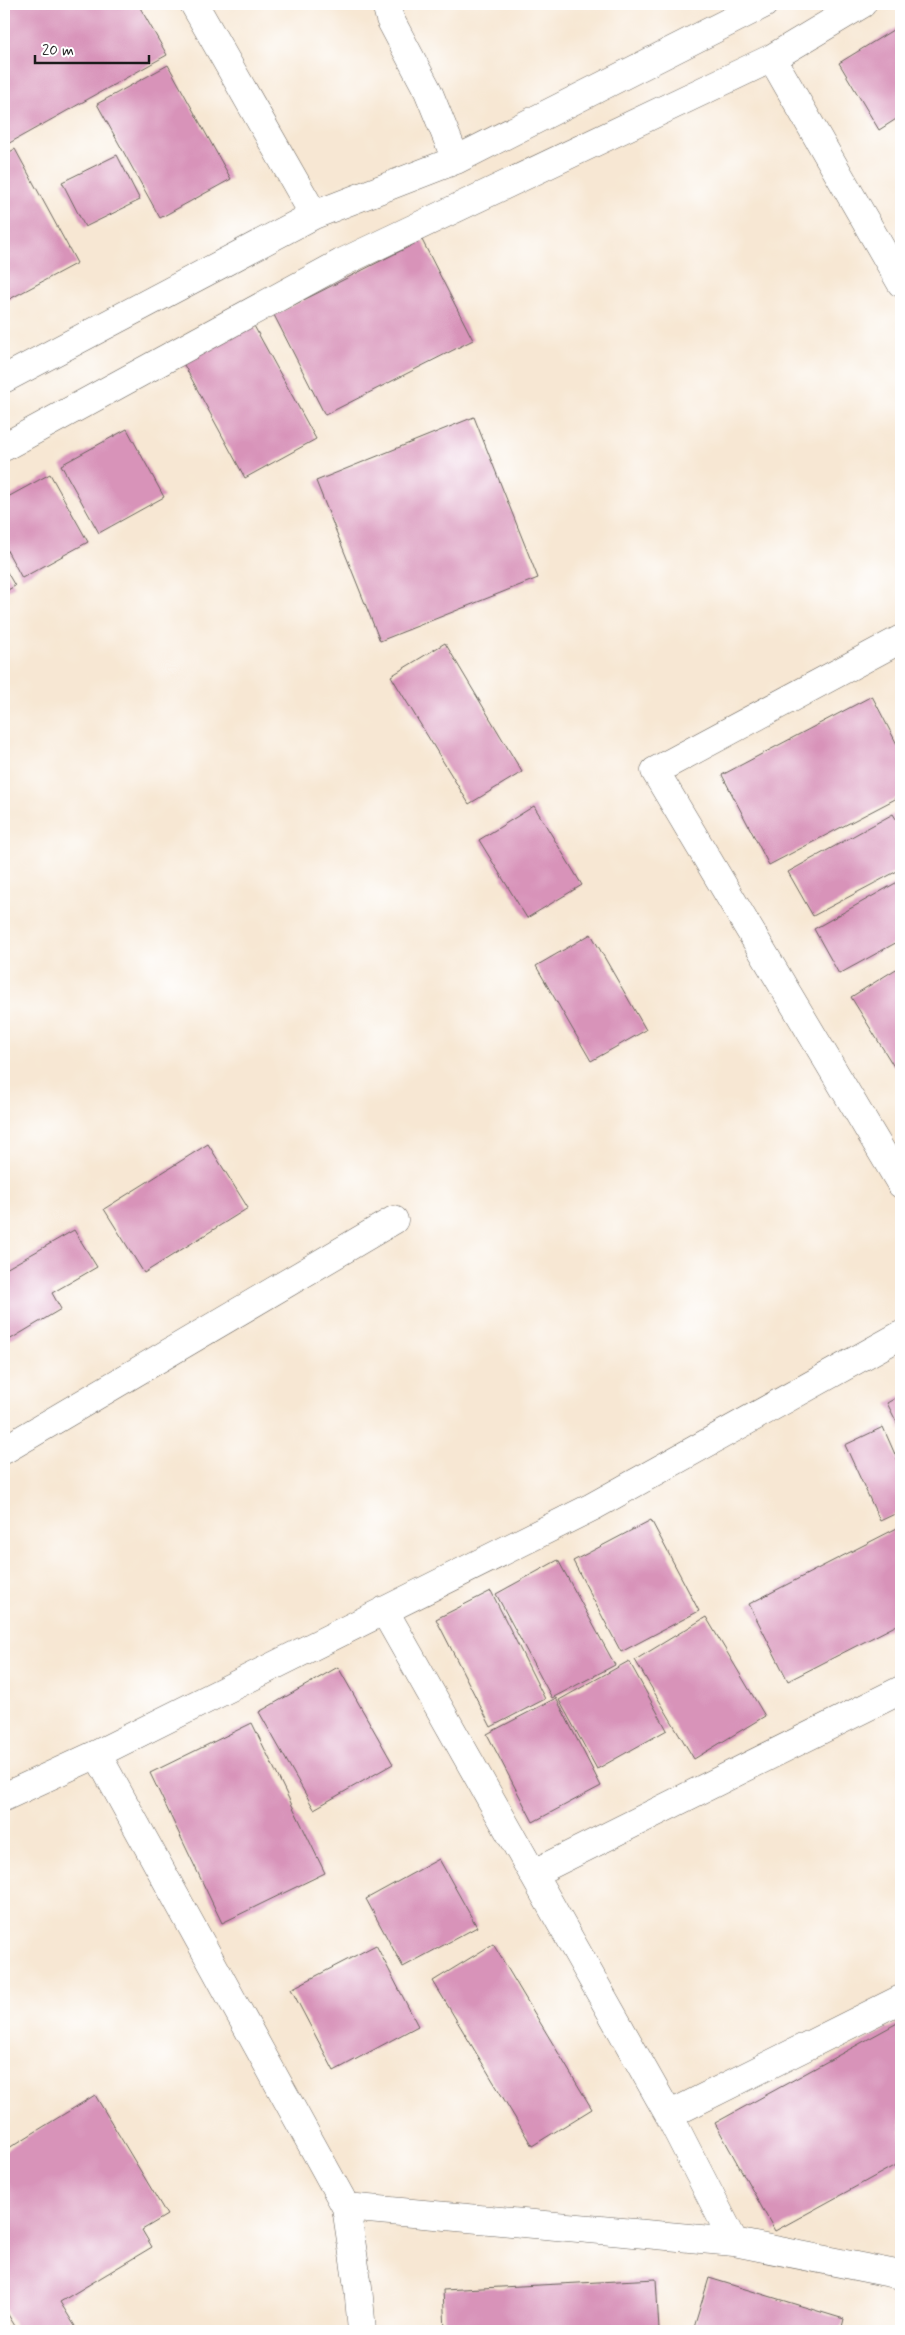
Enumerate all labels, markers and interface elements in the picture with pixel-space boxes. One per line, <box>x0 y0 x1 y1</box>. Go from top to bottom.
scale bar <box>35 32 149 64</box>
text: 20 m <box>42 41 74 61</box>

